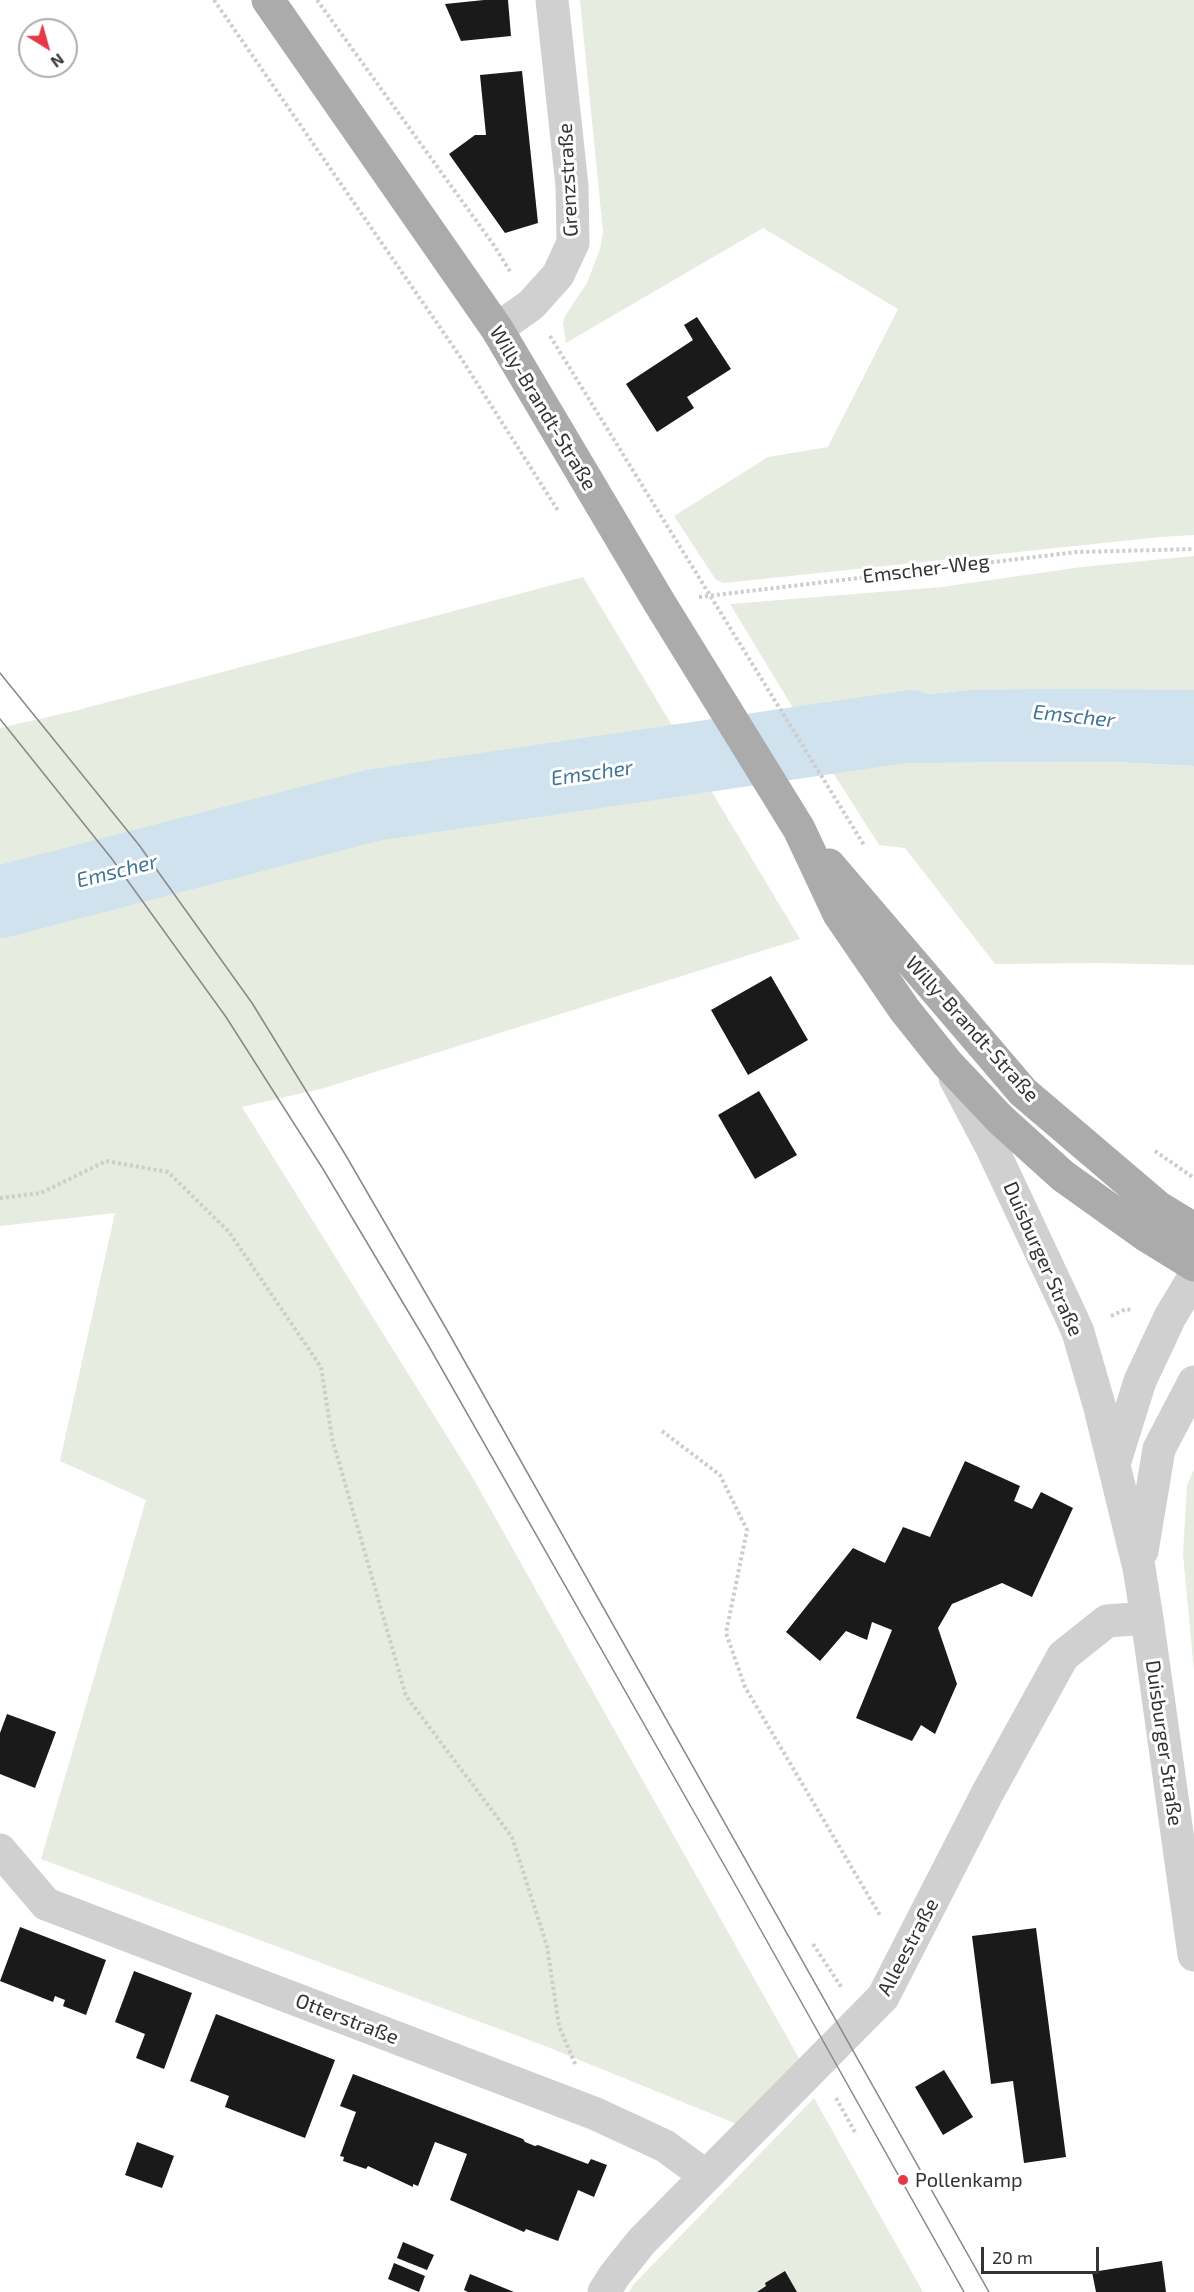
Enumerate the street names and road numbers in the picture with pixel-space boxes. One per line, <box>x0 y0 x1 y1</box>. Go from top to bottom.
street label: Grenzstraße <box>553 123 583 237</box>
street label: Willy-Brandt-Straße <box>484 321 602 495</box>
street label: Emscher-Weg <box>861 549 991 589</box>
street label: Willy-Brandt-Straße <box>900 951 1044 1107</box>
street label: Duisburger Straße <box>998 1178 1088 1340</box>
street label: Duisburger Straße <box>1141 1659 1187 1827</box>
street label: Alleestraße <box>872 1894 944 2000</box>
street label: Otterstraße <box>292 1988 402 2050</box>

